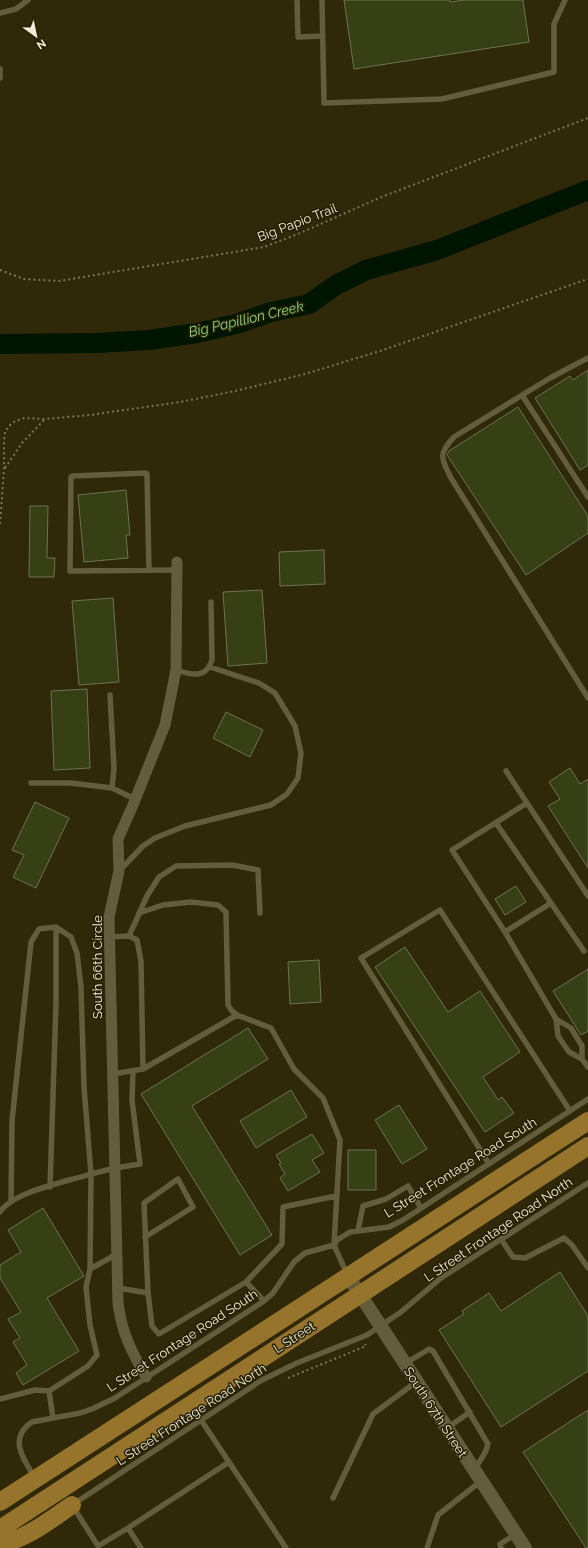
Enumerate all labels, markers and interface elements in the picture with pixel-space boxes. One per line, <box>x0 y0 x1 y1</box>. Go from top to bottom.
north arrow <box>16 16 56 56</box>
text: N <box>34 36 48 52</box>
street label: Big Papio Trail <box>255 200 340 245</box>
water label: Big Papillion Creek <box>187 298 306 340</box>
street label: South 66th Circle <box>90 915 105 1019</box>
street label: L Street Frontage Road South <box>381 1114 539 1221</box>
street label: L Street Frontage Road North <box>421 1174 575 1285</box>
street label: L Street Frontage Road South <box>104 1286 261 1395</box>
street label: L Street <box>271 1318 318 1356</box>
street label: L Street Frontage Road North <box>114 1360 269 1469</box>
street label: South 67th Street <box>401 1364 471 1461</box>

